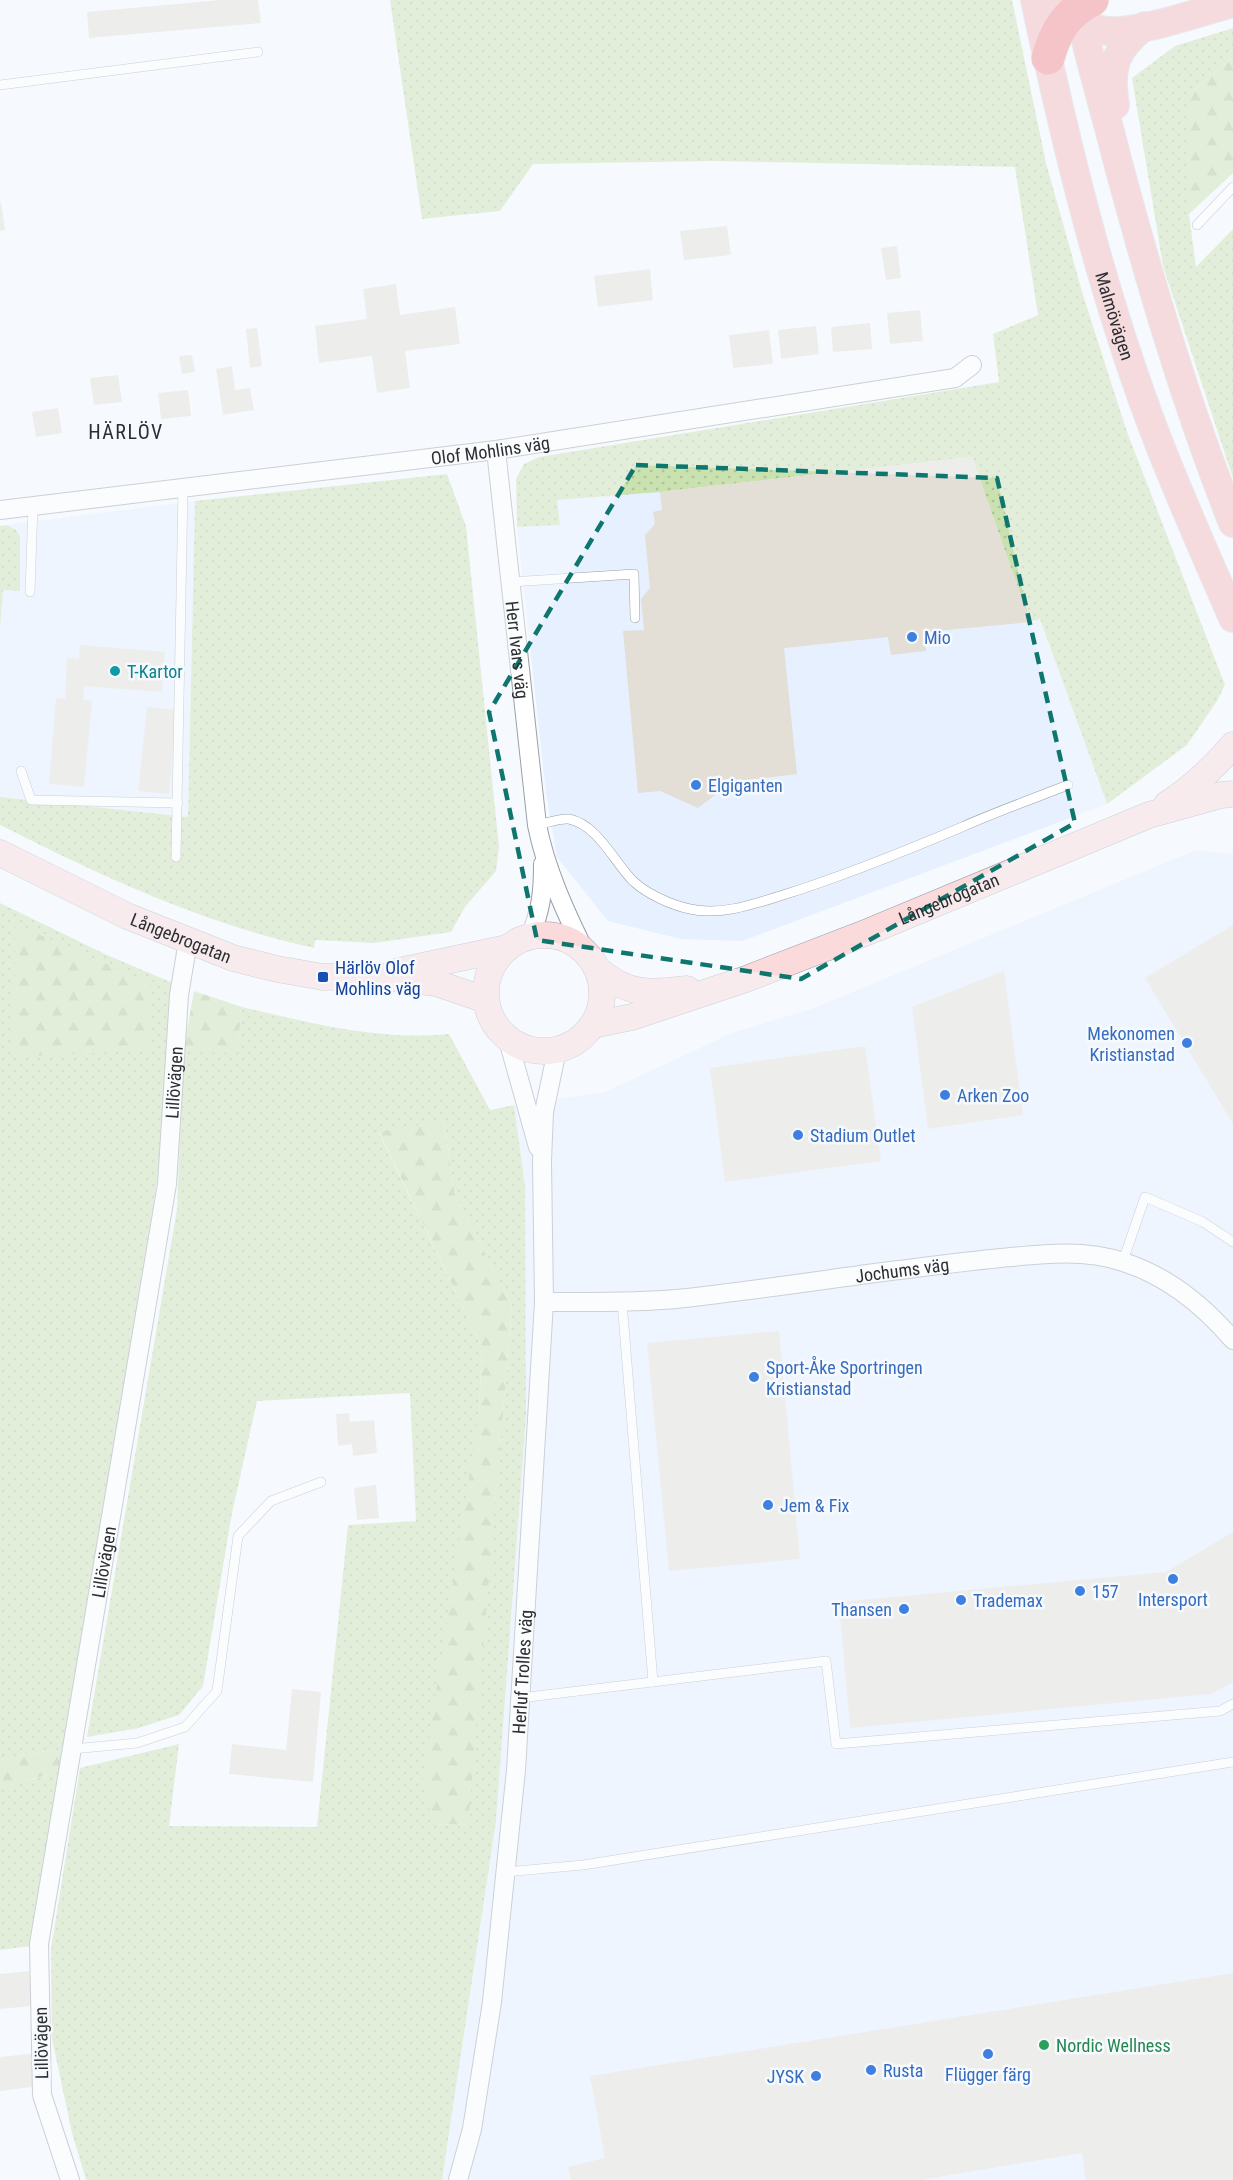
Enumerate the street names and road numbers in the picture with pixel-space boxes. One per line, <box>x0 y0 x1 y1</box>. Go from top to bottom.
street label: Malmövägen <box>1092 269 1139 363</box>
street label: Olof Mohlins väg <box>430 431 551 468</box>
street label: Herr Ivars väg <box>502 600 534 700</box>
street label: Långebrogatan <box>895 868 1002 929</box>
street label: Långebrogatan <box>128 908 235 967</box>
street label: Lillövägen <box>161 1046 186 1119</box>
street label: Jochums väg <box>854 1253 950 1286</box>
street label: Lillövägen <box>87 1525 120 1599</box>
street label: Herluf Trolles väg <box>508 1609 536 1735</box>
street label: Lillövägen <box>30 2007 52 2079</box>

